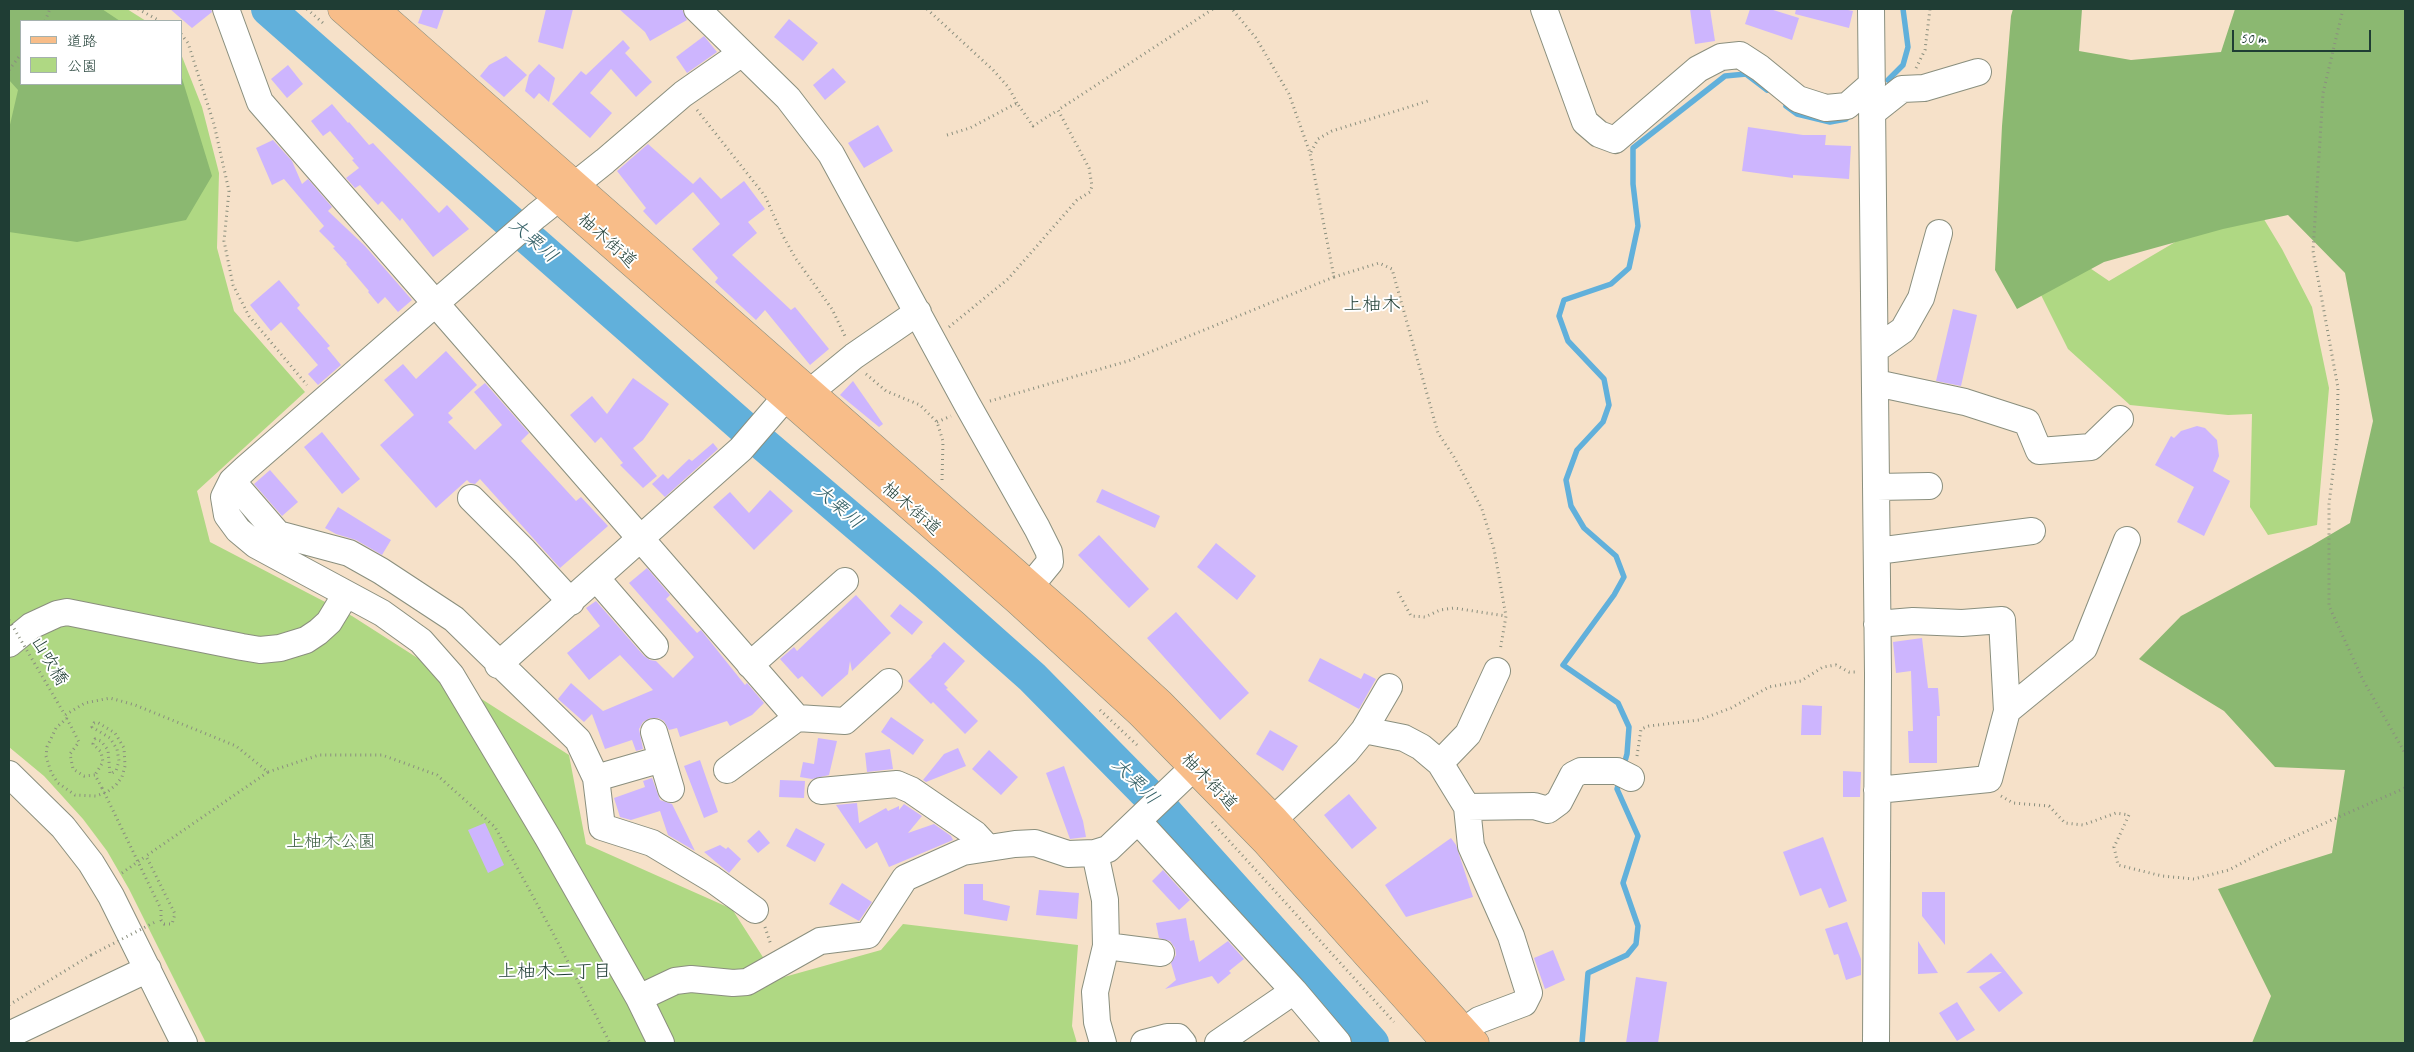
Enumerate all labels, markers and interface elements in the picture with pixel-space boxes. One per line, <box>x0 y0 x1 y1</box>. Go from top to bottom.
legend <box>20 20 182 85</box>
scale bar <box>2234 20 2373 52</box>
text: 50 m <box>2240 29 2266 48</box>
text: 道路 <box>67 32 97 51</box>
text: 公園 <box>67 57 97 76</box>
street label: 柚木街道 <box>573 209 641 273</box>
water label: 大栗川 <box>504 214 562 268</box>
district label: 上柚木 <box>1344 294 1400 316</box>
street label: 柚木街道 <box>877 477 945 541</box>
water label: 大栗川 <box>809 480 867 534</box>
street label: 山吹橋 <box>26 632 72 690</box>
street label: 柚木街道 <box>1176 749 1242 815</box>
water label: 大栗川 <box>1107 754 1163 810</box>
park label: 上柚木公園 <box>286 831 376 853</box>
district label: 上柚木二丁目 <box>498 961 612 983</box>

